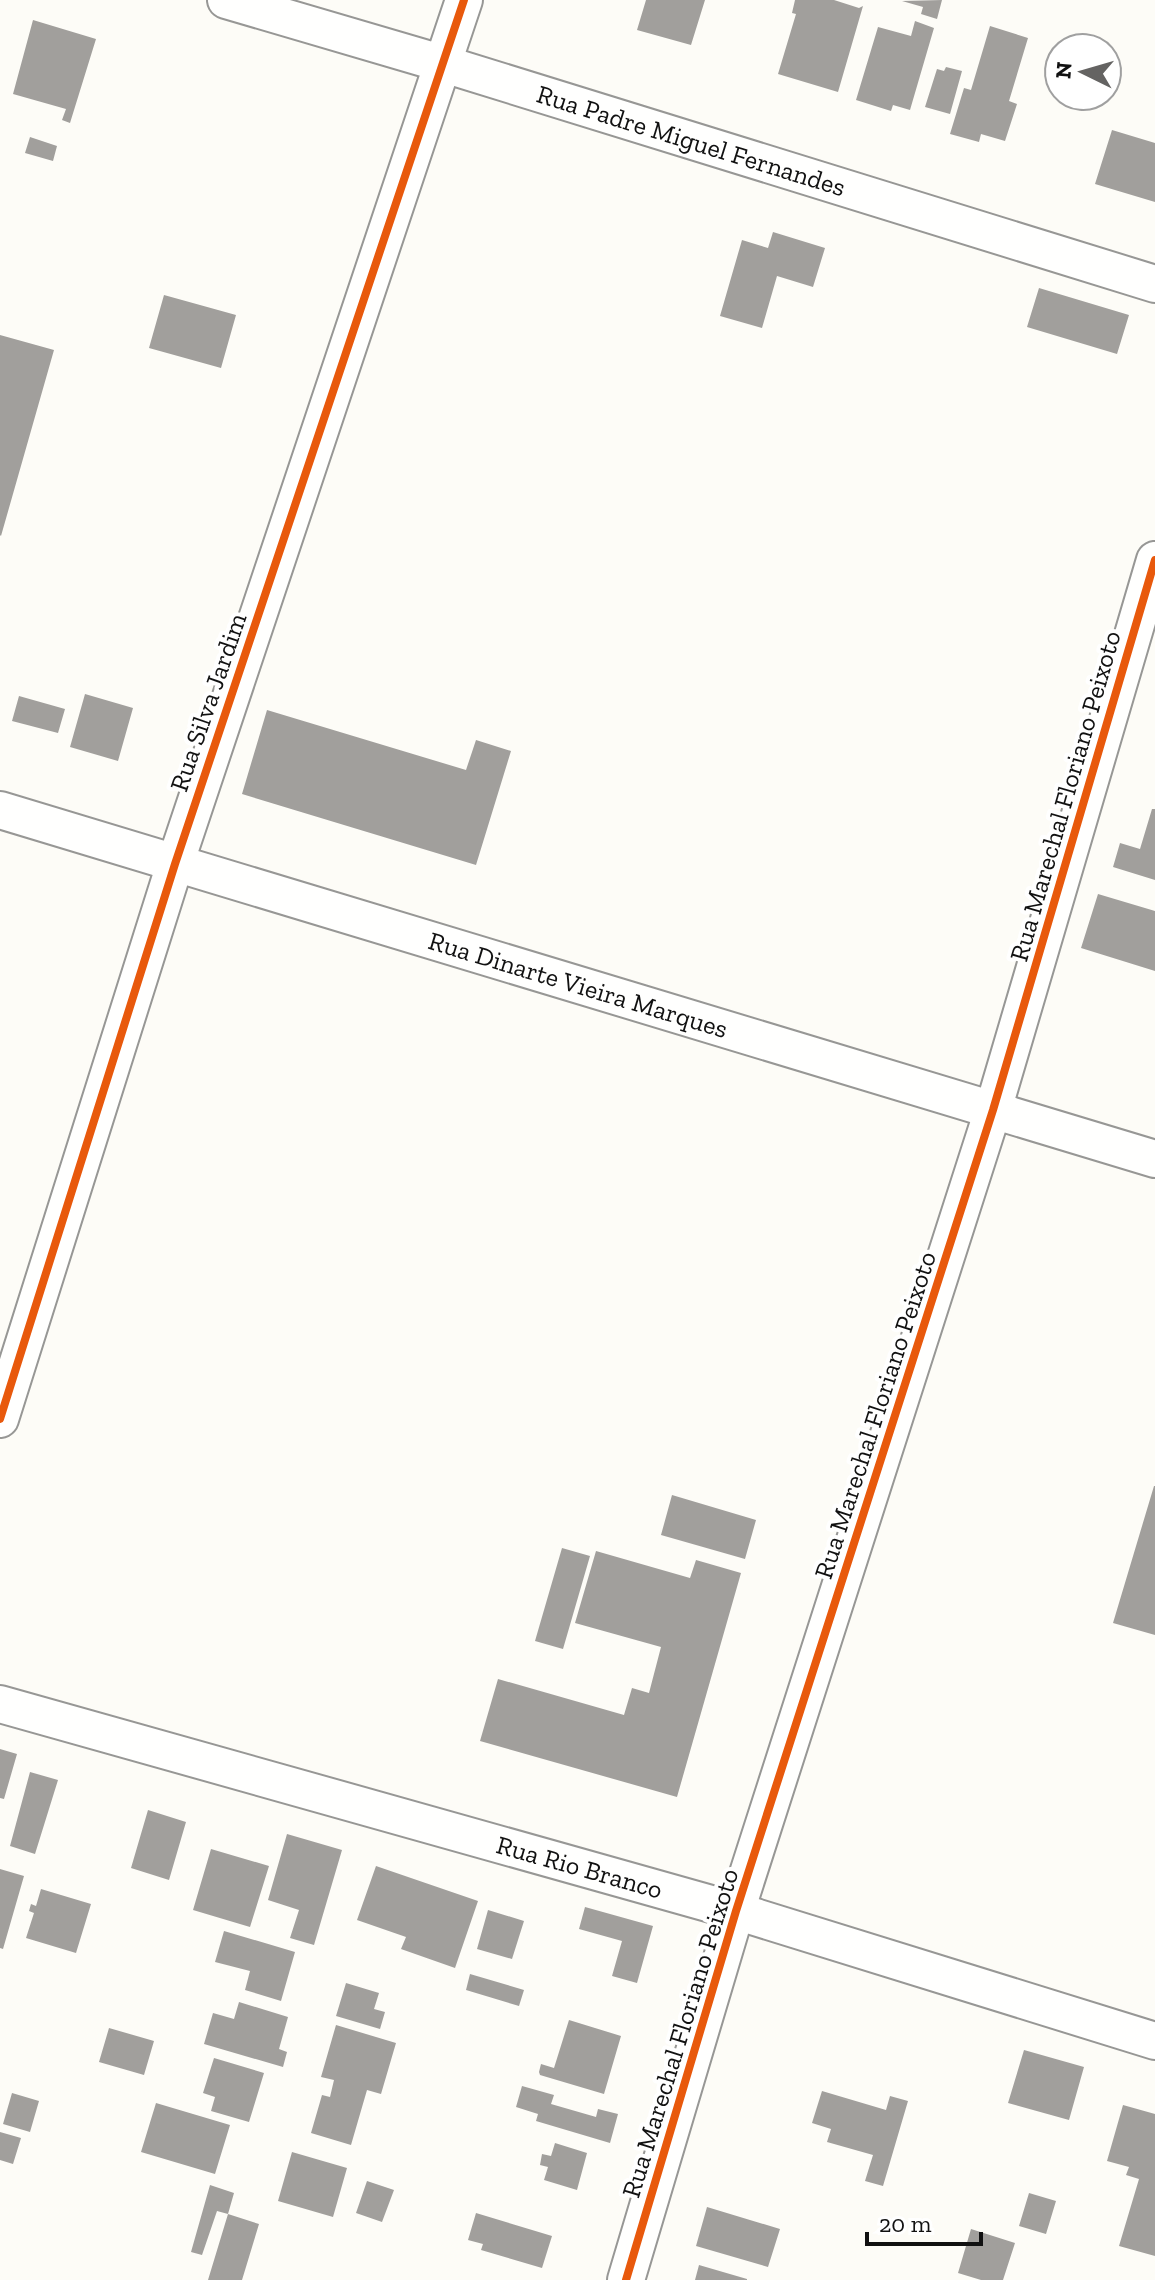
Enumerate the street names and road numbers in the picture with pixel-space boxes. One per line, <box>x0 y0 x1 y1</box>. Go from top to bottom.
street label: Rua Padre Miguel Fernandes <box>533 78 849 203</box>
street label: Rua Silva Jardim <box>162 608 254 795</box>
street label: Rua Marechal Floriano Peixoto <box>1002 627 1128 965</box>
street label: Rua Dinarte Vieira Marques <box>425 924 732 1045</box>
street label: Rua Marechal Floriano Peixoto <box>807 1247 943 1583</box>
street label: Rua Rio Branco <box>493 1828 666 1906</box>
street label: Rua Marechal Floriano Peixoto <box>615 1865 745 2201</box>

